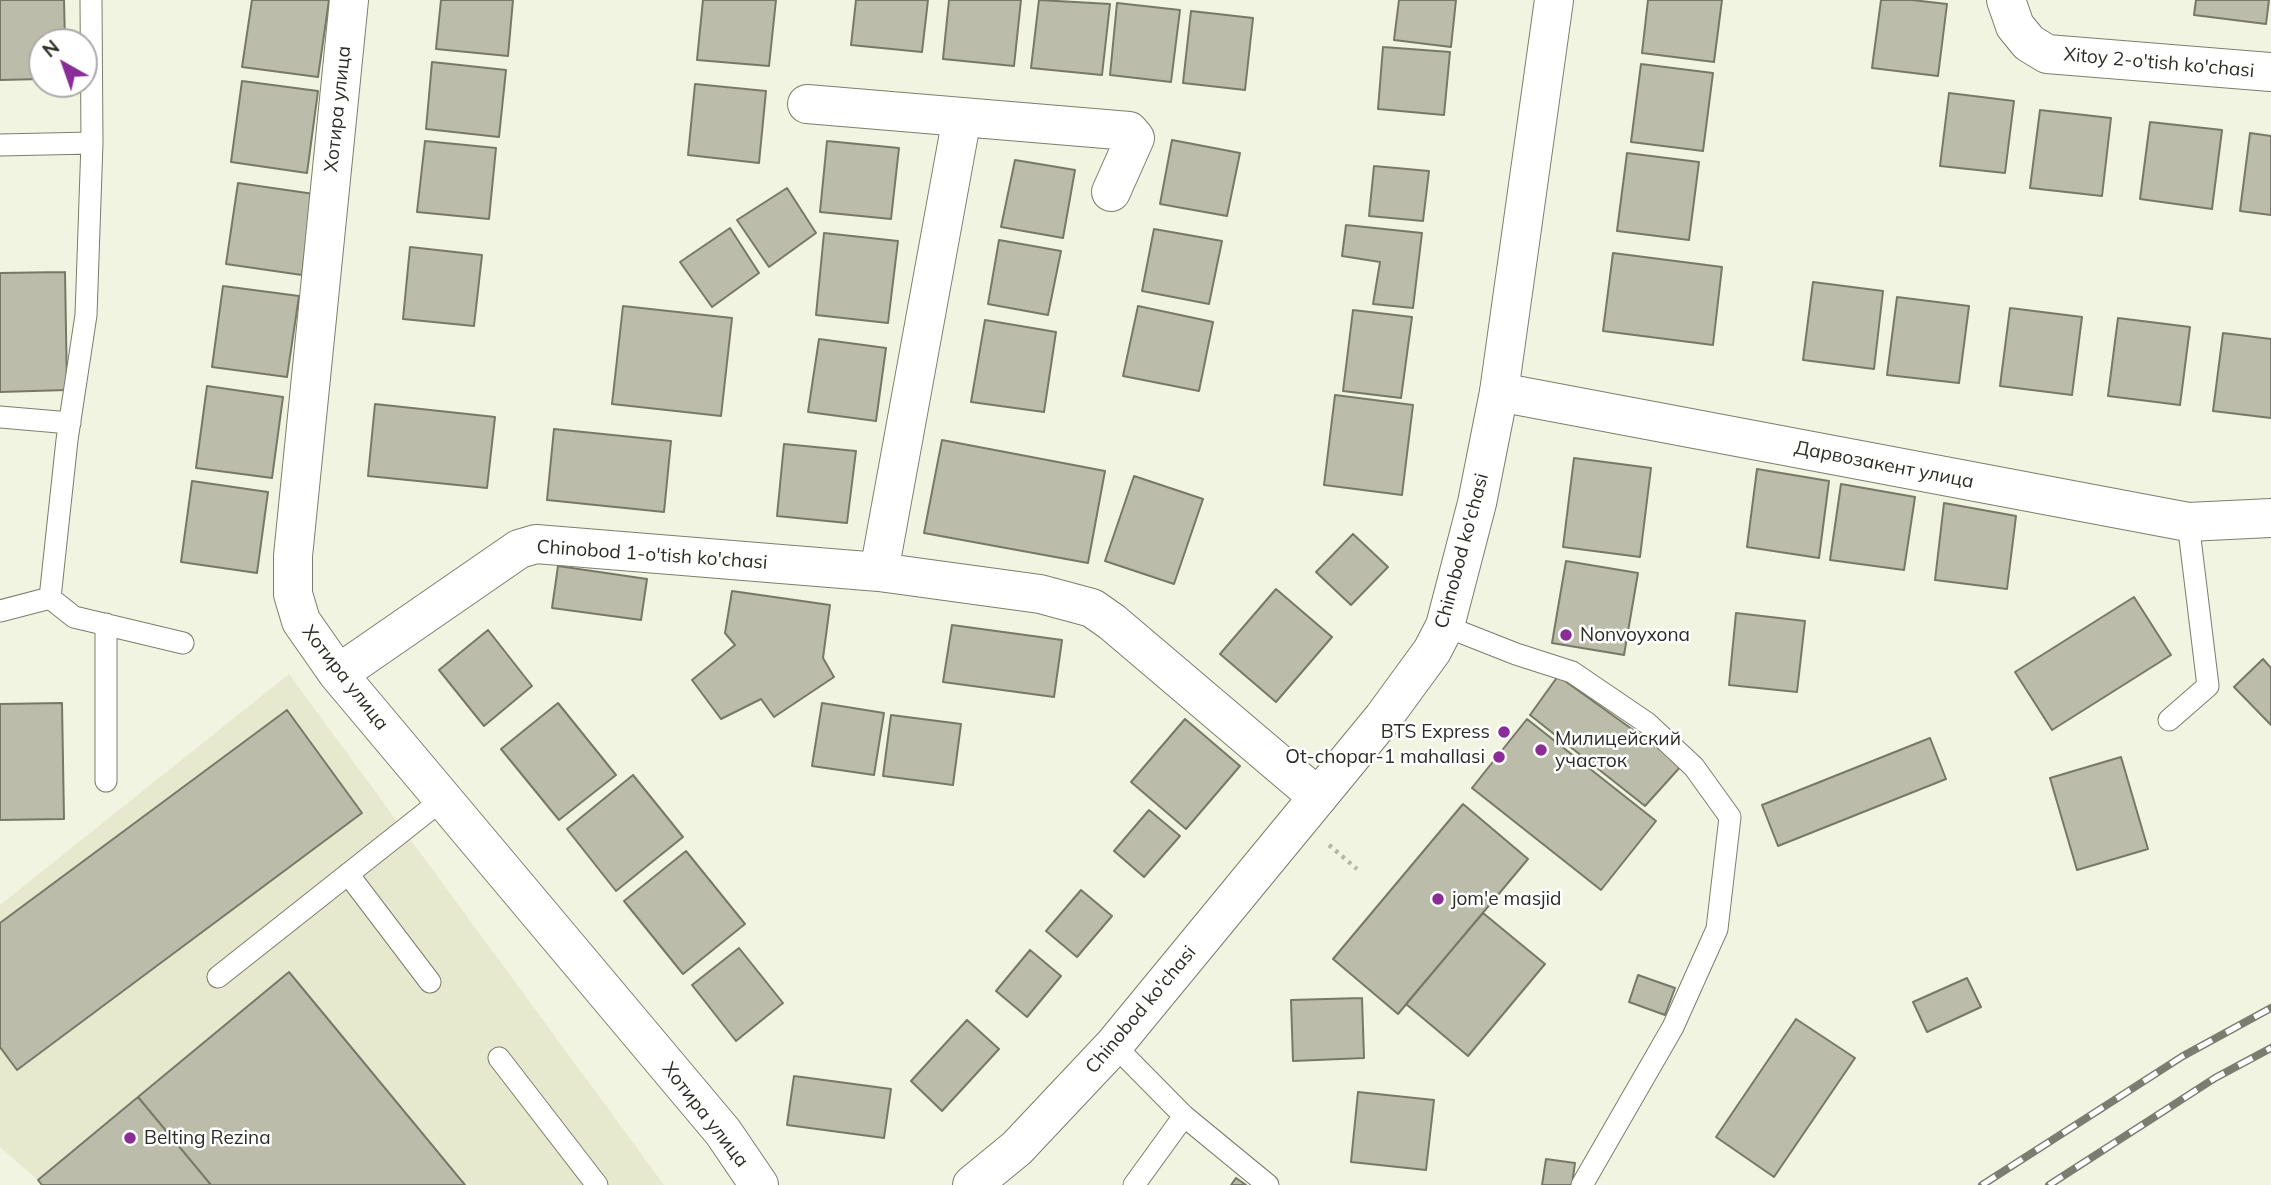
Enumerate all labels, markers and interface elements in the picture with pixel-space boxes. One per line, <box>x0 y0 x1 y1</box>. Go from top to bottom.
north arrow <box>28 28 98 98</box>
text: N <box>38 35 64 62</box>
street label: Xitoy 2-o'tish ko'chasi <box>2063 43 2255 83</box>
street label: Хотира улица <box>320 45 356 173</box>
street label: Дарвозакент улица <box>1792 436 1976 494</box>
street label: Chinobod ko'chasi <box>1430 471 1494 631</box>
street label: Chinobod 1-o'tish ko'chasi <box>536 536 768 574</box>
street label: Хотира улица <box>297 621 393 735</box>
place label: Nonvoyxona <box>1580 624 1690 646</box>
marker: Nonvoyxona <box>1558 627 1574 643</box>
place label: BTS Express <box>1381 721 1490 743</box>
marker: BTS Express <box>1496 724 1512 740</box>
place label: Милицейский участок <box>1555 728 1681 772</box>
marker: Милицейский участок <box>1533 742 1549 758</box>
place label: Ot-chopar-1 mahallasi <box>1285 746 1485 768</box>
marker: Ot-chopar-1 mahallasi <box>1491 749 1507 765</box>
place label: jom'e masjid <box>1452 888 1561 910</box>
marker: jom'e masjid <box>1430 891 1446 907</box>
street label: Chinobod ko'chasi <box>1081 941 1201 1079</box>
street label: Хотира улица <box>657 1058 753 1172</box>
place label: Belting Rezina <box>144 1127 271 1149</box>
marker: Belting Rezina <box>122 1130 138 1146</box>

